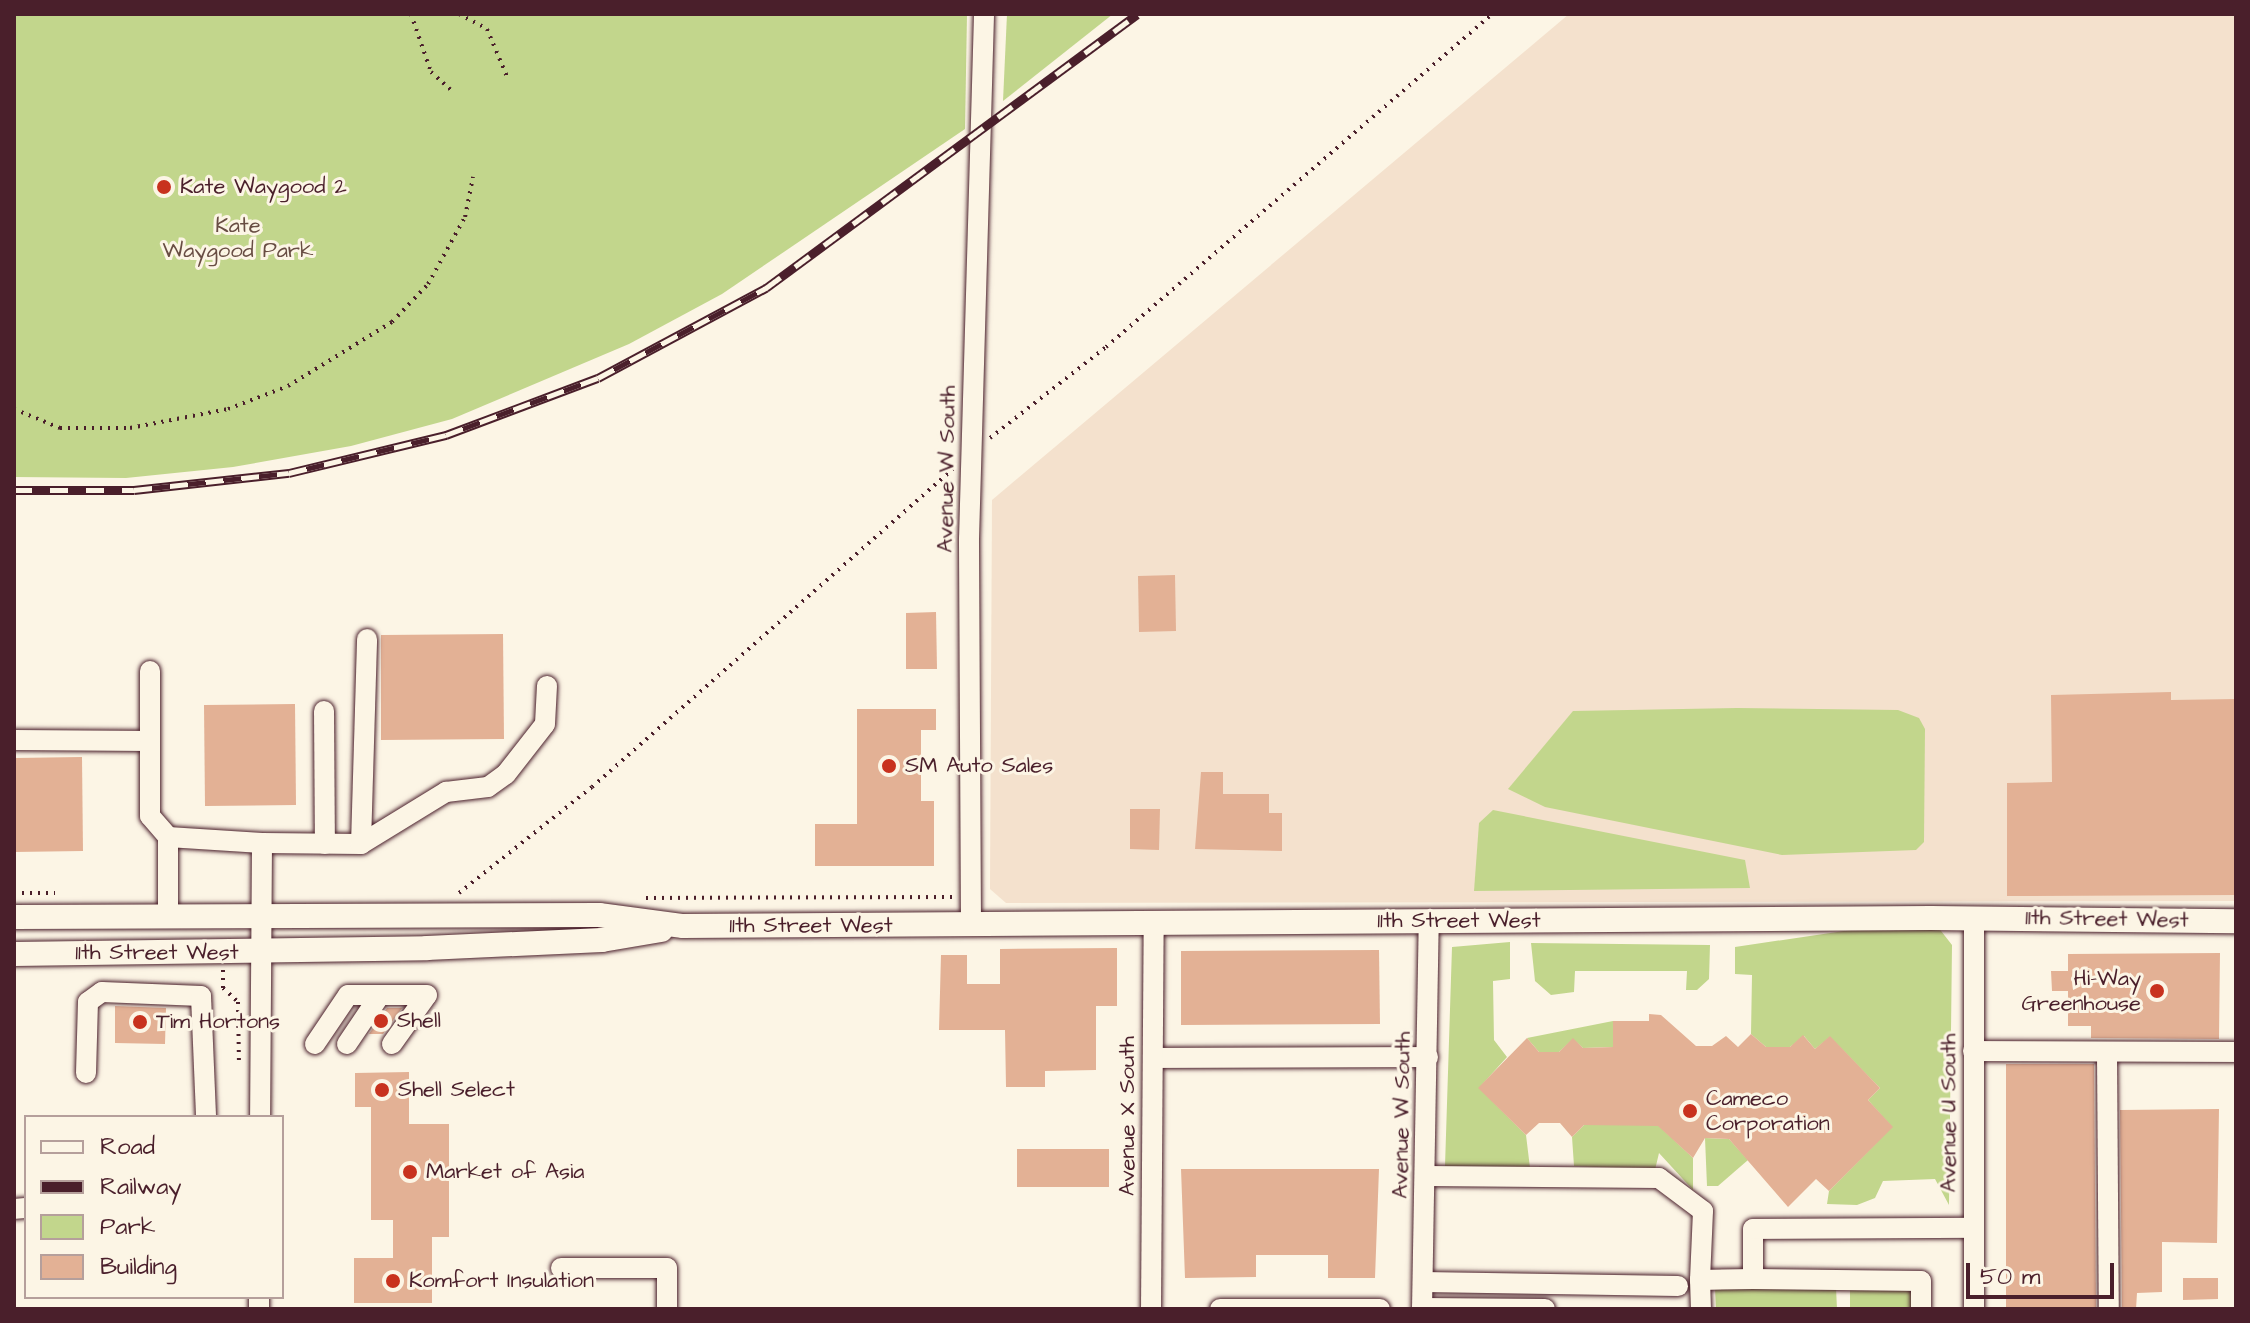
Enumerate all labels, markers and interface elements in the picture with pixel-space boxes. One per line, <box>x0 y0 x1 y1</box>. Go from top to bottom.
place label: Kate Waygood 2 <box>180 174 347 200</box>
marker: Kate Waygood 2 <box>155 178 173 196</box>
park label: Kate Waygood Park <box>162 212 314 264</box>
street label: Avenue W South <box>932 385 962 553</box>
place label: SM Auto Sales <box>905 753 1053 779</box>
marker: SM Auto Sales <box>880 757 898 775</box>
street label: 11th Street West <box>2025 904 2189 934</box>
street label: 11th Street West <box>1377 908 1541 934</box>
street label: 11th Street West <box>729 913 893 939</box>
street label: 11th Street West <box>75 940 239 966</box>
place label: Hi-Way Greenhouse <box>2021 965 2141 1016</box>
marker: Hi-Way Greenhouse <box>2148 982 2166 1000</box>
place label: Shell <box>397 1008 441 1034</box>
place label: Tim Hortons <box>156 1009 280 1035</box>
marker: Shell <box>372 1012 390 1030</box>
marker: Tim Hortons <box>131 1013 149 1031</box>
street label: Avenue W South <box>1387 1031 1417 1199</box>
street label: Avenue U South <box>1936 1034 1962 1192</box>
street label: Avenue X South <box>1115 1036 1141 1196</box>
place label: Shell Select <box>398 1077 515 1103</box>
marker: Shell Select <box>373 1081 391 1099</box>
place label: Cameco Corporation <box>1706 1085 1830 1136</box>
marker: Cameco Corporation <box>1681 1102 1699 1120</box>
legend <box>24 1115 284 1299</box>
text: Road <box>100 1130 155 1164</box>
place label: Market of Asia <box>426 1159 585 1185</box>
marker: Market of Asia <box>401 1163 419 1181</box>
text: Railway <box>100 1170 182 1204</box>
text: Park <box>100 1210 156 1244</box>
scale bar <box>1970 1247 2118 1297</box>
text: Building <box>100 1250 177 1284</box>
text: 50 m <box>1980 1260 2040 1294</box>
place label: Komfort Insulation <box>409 1268 594 1294</box>
marker: Komfort Insulation <box>384 1272 402 1290</box>

